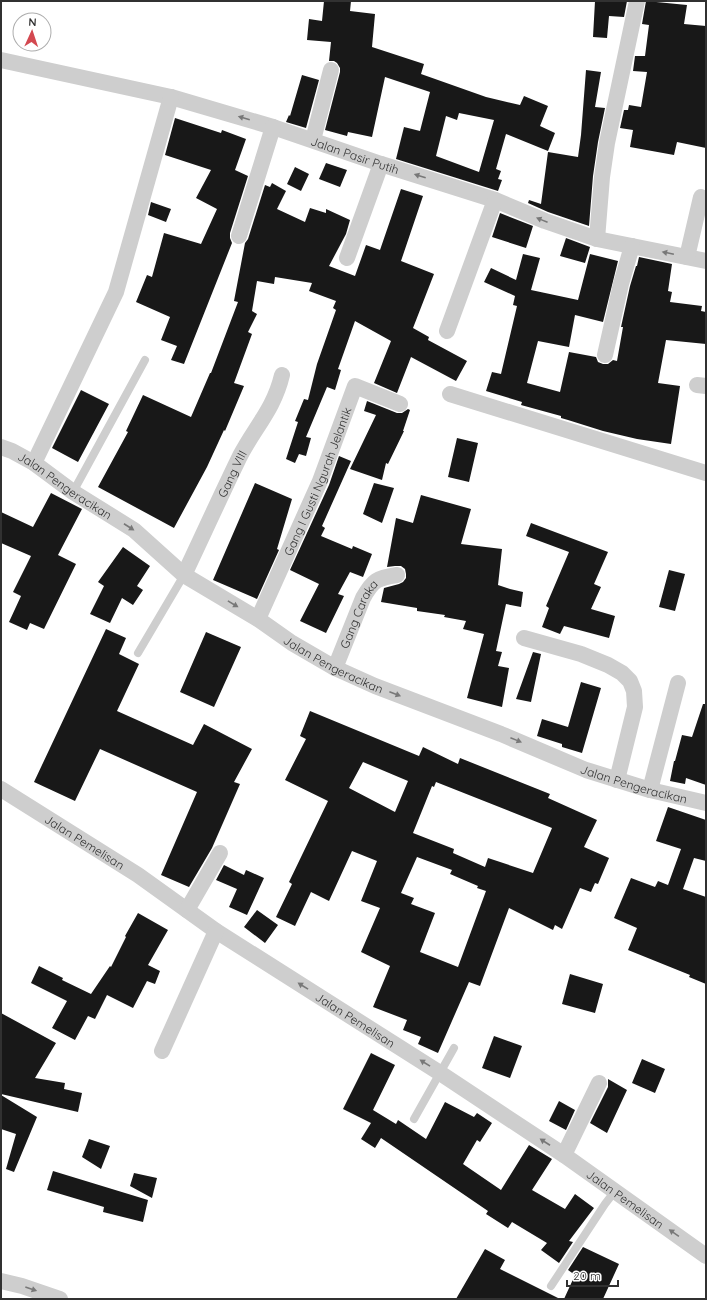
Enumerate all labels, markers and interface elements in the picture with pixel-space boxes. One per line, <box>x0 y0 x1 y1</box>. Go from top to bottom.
north arrow <box>12 12 52 52</box>
text: N <box>28 15 37 29</box>
one-way arrow <box>237 115 249 121</box>
street label: Jalan Pasir Putih <box>309 133 401 177</box>
one-way arrow <box>414 173 426 179</box>
one-way arrow <box>536 217 548 223</box>
one-way arrow <box>662 250 674 256</box>
street label: Gang I Gusti Ngurah Jelantik <box>280 405 354 558</box>
street label: Gang VIII <box>214 447 249 500</box>
street label: Jalan Pengeracikan <box>16 448 115 522</box>
one-way arrow <box>124 523 134 531</box>
street label: Gang Caraka <box>336 576 380 650</box>
one-way arrow <box>227 601 239 608</box>
street label: Jalan Pengeracikan <box>281 632 385 696</box>
one-way arrow <box>389 691 401 697</box>
one-way arrow <box>511 738 523 744</box>
street label: Jalan Pengeracikan <box>578 761 689 806</box>
street label: Jalan Pemelisan <box>42 811 127 872</box>
one-way arrow <box>298 982 308 990</box>
street label: Jalan Pemelisan <box>313 989 398 1050</box>
one-way arrow <box>420 1059 430 1067</box>
one-way arrow <box>540 1138 550 1146</box>
street label: Jalan Pemelisan <box>584 1166 667 1231</box>
one-way arrow <box>669 1229 679 1237</box>
scale bar <box>567 1262 618 1288</box>
text: 20 m <box>573 1268 601 1283</box>
one-way arrow <box>25 1286 37 1292</box>

